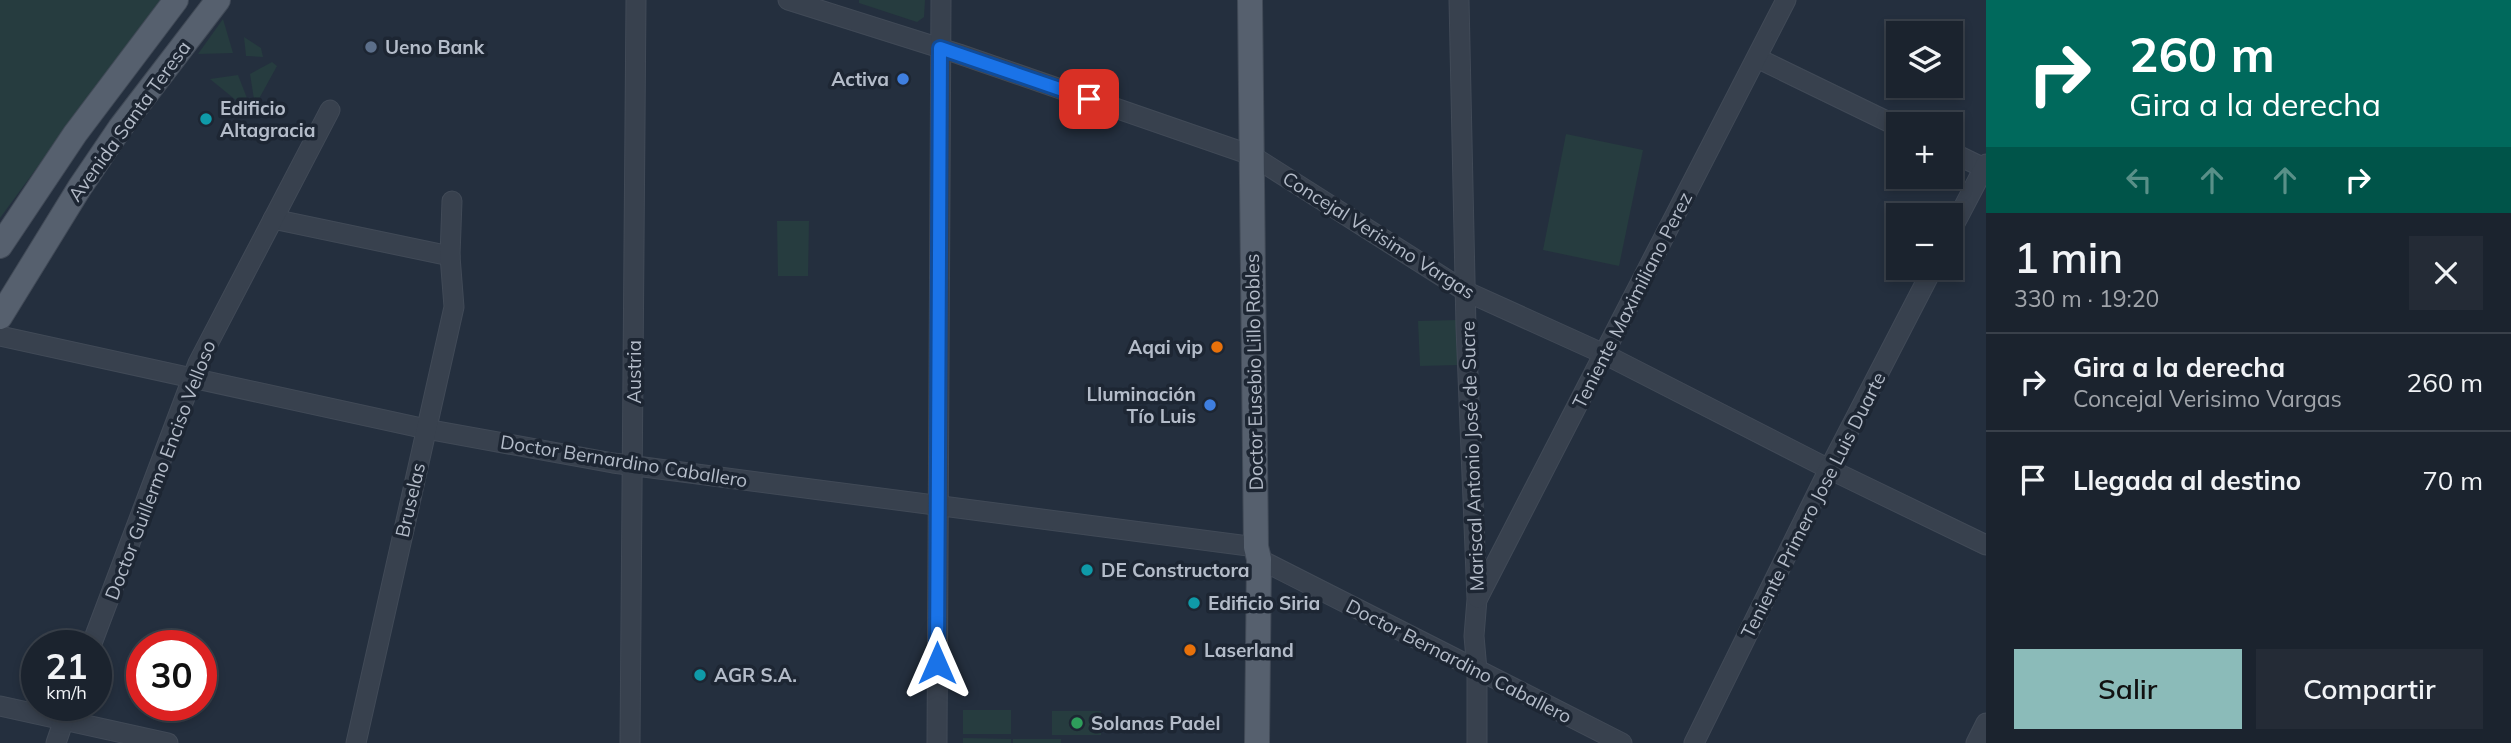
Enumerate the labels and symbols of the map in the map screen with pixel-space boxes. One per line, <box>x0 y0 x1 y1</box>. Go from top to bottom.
place label: Ueno Bank <box>385 35 485 59</box>
street label: Avenida Santa Teresa <box>63 36 195 206</box>
marker: Ueno Bank <box>363 39 379 55</box>
place label: Activa <box>831 67 889 91</box>
pin <box>1059 69 1119 129</box>
marker: Activa <box>895 71 911 87</box>
place label: Edificio Altagracia <box>220 96 315 142</box>
marker: Edificio Altagracia <box>198 111 214 127</box>
street label: Concejal Verisimo Vargas <box>1278 166 1480 304</box>
street label: Teniente Maximiliano Perez <box>1567 188 1697 412</box>
street label: Doctor Eusebio Lillo Robles <box>1240 254 1268 490</box>
street label: Mariscal Antonio José de Sucre <box>1455 320 1489 592</box>
place label: Aqai vip <box>1128 335 1203 359</box>
street label: Doctor Guillermo Enciso Velloso <box>99 337 221 603</box>
marker: Aqai vip <box>1209 339 1225 355</box>
street label: Austria <box>622 340 646 404</box>
street label: Teniente Primero Jose Luis Duarte <box>1735 368 1891 642</box>
place label: Lluminación Tío Luis <box>1087 382 1196 428</box>
marker: Lluminación Tío Luis <box>1202 397 1218 413</box>
street label: Doctor Bernardino Caballero <box>499 430 749 492</box>
street label: Bruselas <box>390 460 430 540</box>
place label: DE Constructora <box>1101 558 1250 582</box>
marker: DE Constructora <box>1079 562 1095 578</box>
place label: Edificio Siria <box>1208 591 1320 615</box>
street label: Doctor Bernardino Caballero <box>1342 594 1576 728</box>
marker: Edificio Siria <box>1186 595 1202 611</box>
position arrow <box>900 626 974 700</box>
speed limit sign: 30 <box>126 630 217 721</box>
place label: Laserland <box>1204 638 1294 662</box>
marker: Laserland <box>1182 642 1198 658</box>
place label: AGR S.A. <box>714 663 797 687</box>
marker: AGR S.A. <box>692 667 708 683</box>
place label: Solanas Padel <box>1091 711 1220 735</box>
marker: Solanas Padel <box>1069 715 1085 731</box>

